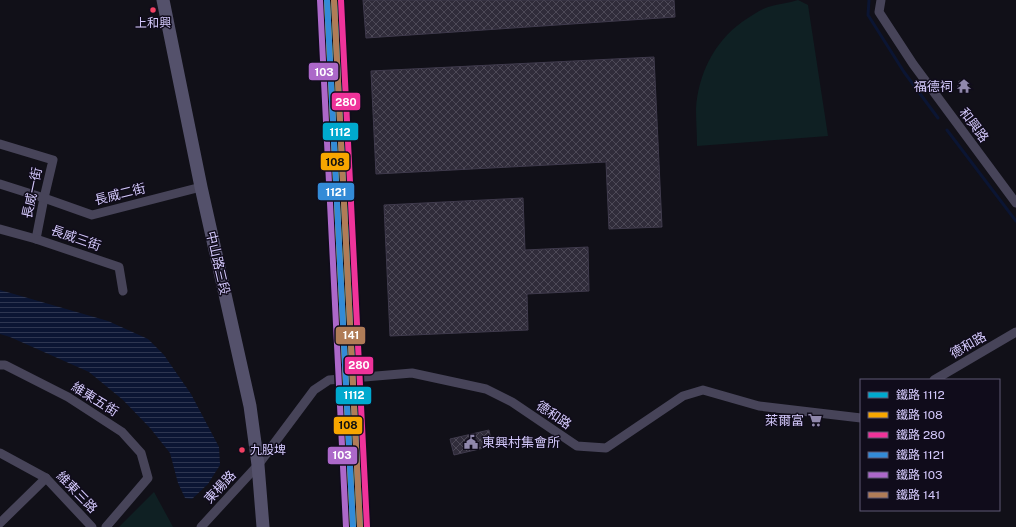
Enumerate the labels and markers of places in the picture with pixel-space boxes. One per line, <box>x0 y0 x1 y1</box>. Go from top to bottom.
marker: 上和興 <box>148 5 158 15</box>
place label: 上和興 <box>135 16 171 30</box>
temple icon: 福德祠 <box>956 78 972 94</box>
place label: 福德祠 <box>914 79 953 94</box>
supermarket icon: 萊爾富 <box>807 412 823 428</box>
place label: 萊爾富 <box>765 413 804 428</box>
public building icon: 東興村集會所 <box>463 434 479 450</box>
place label: 東興村集會所 <box>482 435 560 450</box>
place label: 九股埤 <box>250 443 286 457</box>
marker: 九股埤 <box>237 445 247 455</box>

